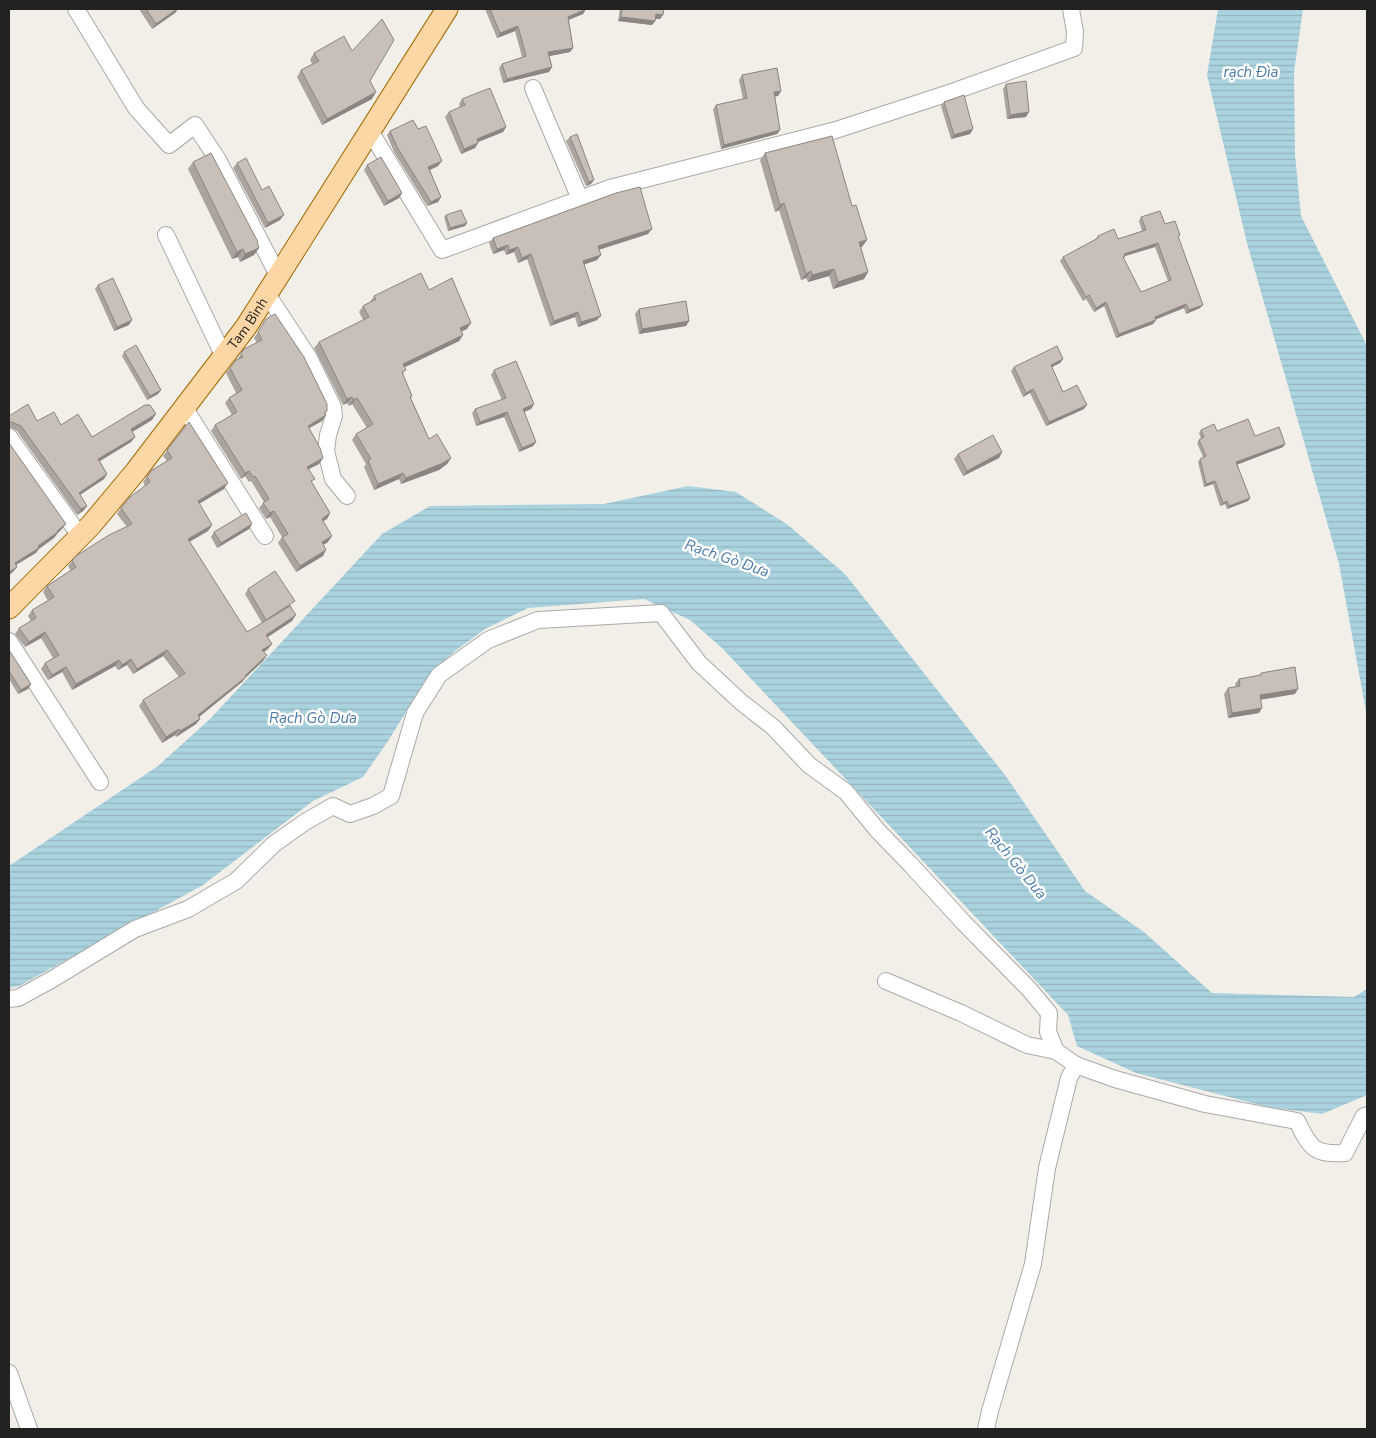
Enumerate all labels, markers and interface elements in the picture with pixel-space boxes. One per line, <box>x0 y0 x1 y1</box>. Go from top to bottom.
water label: rạch Đìa <box>1223 62 1279 82</box>
street label: Tam Bình <box>223 294 272 353</box>
water label: Rạch Gò Dưa <box>682 534 772 582</box>
water label: Rạch Gò Dưa <box>269 708 357 728</box>
water label: Rạch Gò Dưa <box>981 823 1051 903</box>

